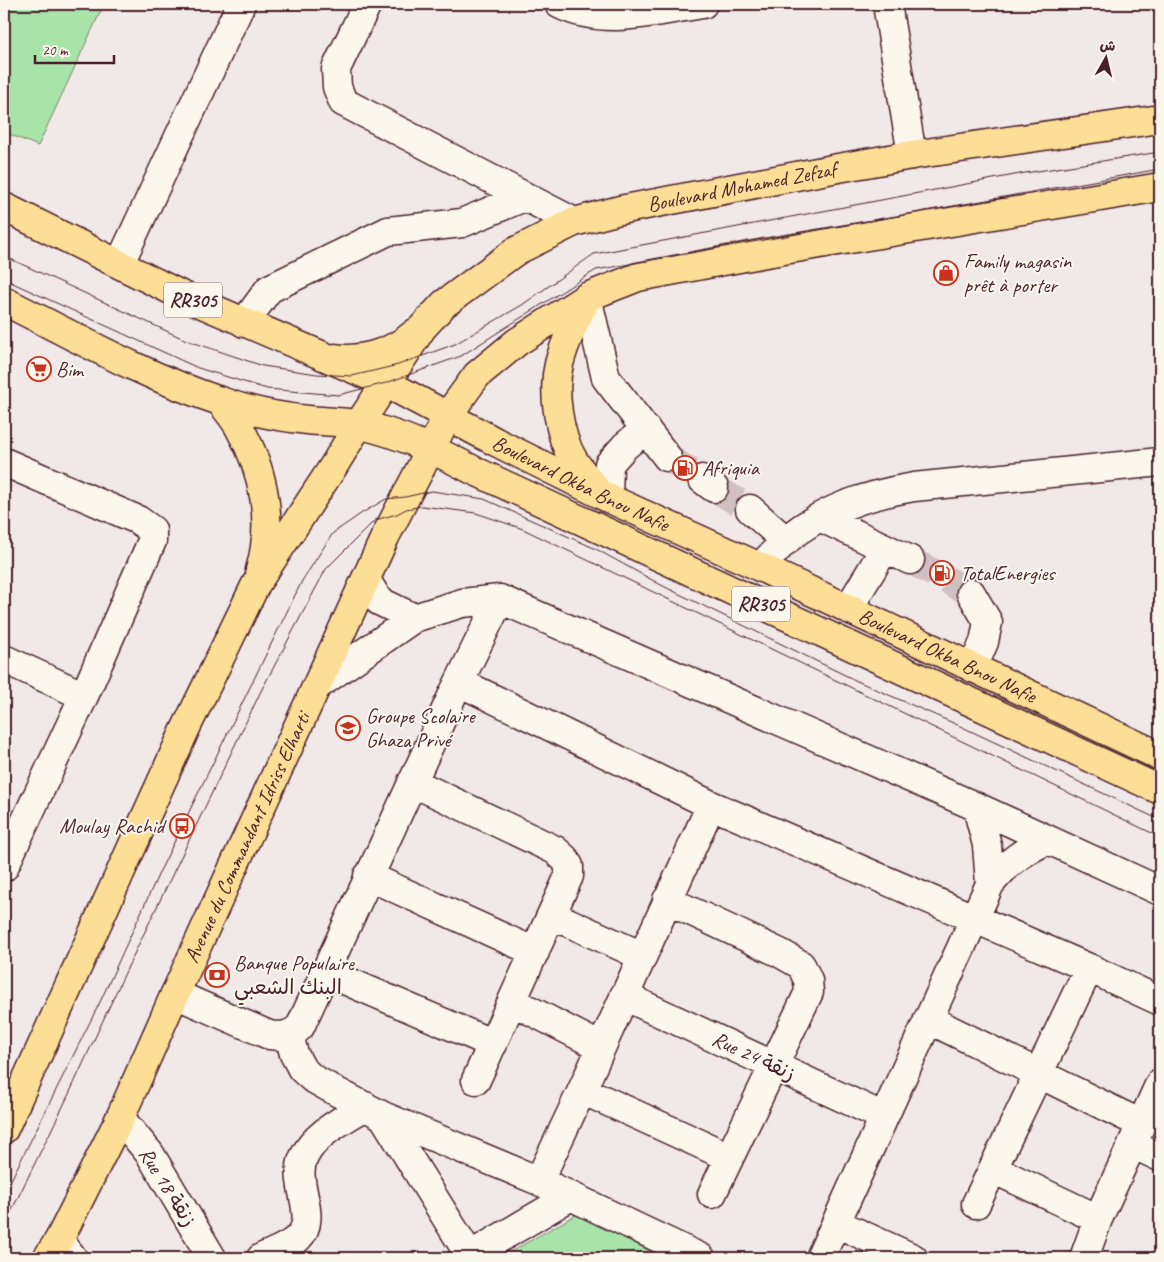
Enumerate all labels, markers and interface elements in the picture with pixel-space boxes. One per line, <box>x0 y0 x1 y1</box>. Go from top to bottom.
scale bar <box>35 32 114 64</box>
north arrow <box>1082 32 1132 82</box>
text: ش <box>1099 36 1117 55</box>
text: 20 m <box>42 41 69 60</box>
street label: Boulevard Mohamed Zefzaf <box>645 155 843 217</box>
place label: Family magasin prêt à porter <box>964 248 1072 298</box>
shop icon: Family magasin prêt à porter <box>933 260 959 286</box>
road number: RR305 <box>164 282 222 318</box>
supermarket icon: Bim <box>26 356 52 382</box>
place label: Bim <box>56 356 85 382</box>
street label: Boulevard Okba Bnou Nafie <box>488 429 674 538</box>
fuel station icon: Afriquia <box>672 455 698 481</box>
place label: Afriquia <box>702 455 761 481</box>
fuel station icon: TotalEnergies <box>929 560 955 586</box>
place label: TotalEnergies <box>960 560 1056 586</box>
road number: RR305 <box>732 586 790 622</box>
street label: Boulevard Okba Bnou Nafie <box>854 603 1041 709</box>
place label: Groupe Scolaire Ghaza Privé <box>366 703 477 753</box>
street label: Avenue du Commandant Idriss Elharti <box>178 705 317 967</box>
school or university icon: Groupe Scolaire Ghaza Privé <box>335 715 361 741</box>
place label: Moulay Rachid <box>59 813 168 839</box>
bus stop icon: Moulay Rachid <box>169 813 195 839</box>
place label: Banque Populaire البنك الشعبي <box>234 950 355 1006</box>
bank icon: Banque Populaire البنك الشعبي <box>204 962 230 988</box>
street label: Rue 24 زنقة <box>708 1025 800 1087</box>
street label: Rue 18 زنقة <box>133 1142 203 1232</box>

